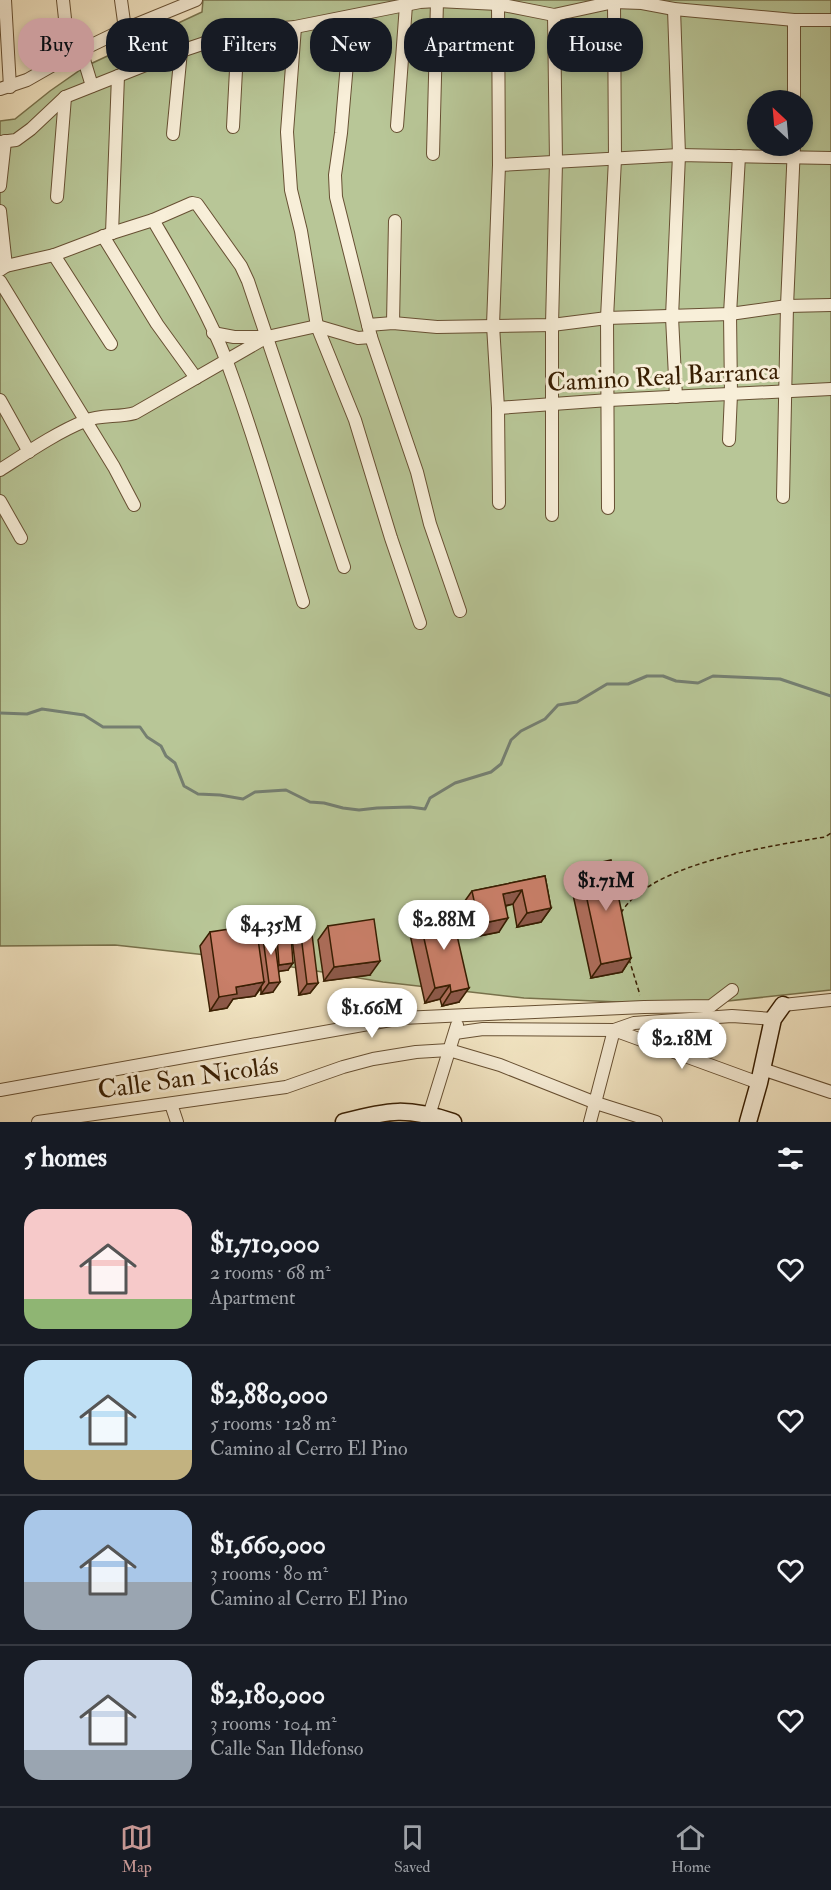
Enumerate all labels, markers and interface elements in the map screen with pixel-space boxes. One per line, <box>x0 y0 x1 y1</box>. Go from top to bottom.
chip: Buy <box>18 18 94 72</box>
chip: Rent <box>106 18 189 72</box>
chip: Filters <box>201 18 298 72</box>
chip: New <box>310 18 392 72</box>
chip: Apartment <box>404 18 535 72</box>
chip: House <box>547 18 643 72</box>
north arrow <box>747 90 813 156</box>
map controls <box>747 90 813 156</box>
street label: Camino Real Barranca <box>546 355 780 399</box>
pin: $1.71M <box>557 861 655 912</box>
text: $1.71M <box>577 868 635 893</box>
pin: $2.88M <box>395 900 493 951</box>
pin: $4.35M <box>222 905 320 956</box>
text: $2.88M <box>412 907 476 932</box>
text: $4.35M <box>240 912 302 937</box>
pin: $1.66M <box>323 988 421 1039</box>
text: $1.66M <box>341 995 403 1020</box>
pin: $2.18M <box>633 1019 731 1070</box>
text: $2.18M <box>651 1026 713 1051</box>
street label: Calle San Nicolás <box>96 1049 281 1107</box>
text: 5 homes <box>24 1142 107 1174</box>
icon: filters <box>774 1142 807 1175</box>
text: $1,710,000 <box>210 1228 320 1260</box>
icon: home <box>72 1233 144 1305</box>
icon: heart <box>774 1253 807 1286</box>
text: 2 rooms · 68 m² <box>210 1260 331 1285</box>
text: Apartment <box>210 1285 295 1310</box>
text: $2,880,000 <box>210 1379 328 1411</box>
icon: home <box>72 1384 144 1456</box>
icon: heart <box>774 1404 807 1437</box>
text: 5 rooms · 128 m² <box>210 1411 336 1436</box>
text: Camino al Cerro El Pino <box>210 1436 408 1461</box>
text: $1,660,000 <box>210 1529 326 1561</box>
icon: home <box>72 1534 144 1606</box>
icon: heart <box>774 1554 807 1587</box>
text: 3 rooms · 80 m² <box>210 1561 328 1586</box>
text: Camino al Cerro El Pino <box>210 1586 408 1611</box>
text: $2,180,000 <box>210 1679 325 1711</box>
icon: home <box>72 1684 144 1756</box>
icon: heart <box>774 1704 807 1737</box>
text: 3 rooms · 104 m² <box>210 1711 337 1736</box>
text: Calle San Ildefonso <box>210 1736 364 1761</box>
tab: Map <box>120 1821 153 1877</box>
tab: Saved <box>394 1821 430 1877</box>
tab: Home <box>671 1821 711 1877</box>

